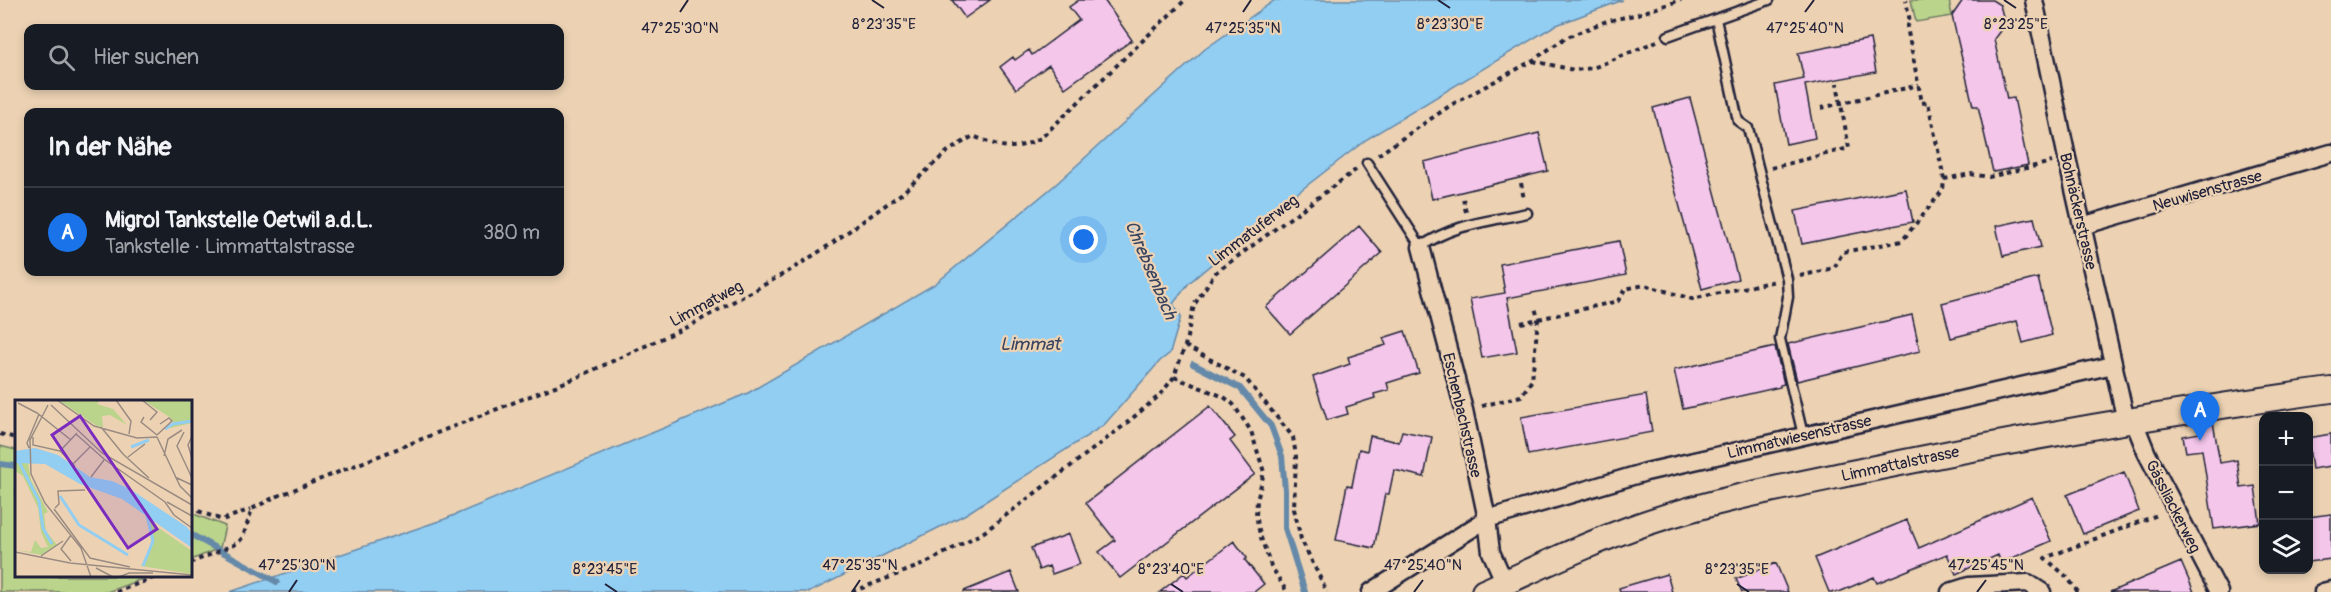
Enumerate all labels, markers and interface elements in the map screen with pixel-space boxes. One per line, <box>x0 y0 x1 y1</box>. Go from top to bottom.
text: 8°23'35"E <box>852 15 916 34</box>
text: 8°23'30"E <box>1417 15 1483 34</box>
text: 8°23'25"E <box>1984 15 2048 34</box>
text: 47°25'30"N <box>641 19 719 38</box>
text: 47°25'35"N <box>1205 19 1281 38</box>
text: 47°25'40"N <box>1766 19 1844 38</box>
search box <box>24 24 564 90</box>
icon: search <box>45 41 78 74</box>
text: Hier suchen <box>93 43 199 71</box>
text: In der Nähe <box>48 131 171 163</box>
street label: Bohnäckerstrasse <box>2055 151 2101 272</box>
street label: Neuwisenstrasse <box>2150 166 2264 216</box>
street label: Limmatuferweg <box>1205 191 1302 271</box>
text: Migrol Tankstelle Oetwil a.d.L. <box>105 206 373 234</box>
water label: Chrebsenbach <box>1119 217 1182 324</box>
text: A <box>61 220 74 245</box>
text: 380 m <box>483 220 540 245</box>
your location <box>1069 225 1098 254</box>
text: Tankstelle · Limmattalstrasse <box>105 234 355 259</box>
street label: Limmatweg <box>666 276 747 332</box>
water label: Limmat <box>1000 333 1062 356</box>
street label: Eschenbachstrasse <box>1438 351 1486 480</box>
pin: A <box>2180 392 2220 441</box>
inset map <box>15 400 192 577</box>
street label: Limmatwiesenstrasse <box>1725 411 1873 463</box>
map controls <box>2259 412 2313 574</box>
button: + <box>2259 412 2313 466</box>
street label: Limmattalstrasse <box>1839 442 1961 486</box>
street label: Gässliackerweg <box>2141 457 2205 556</box>
button: − <box>2259 466 2313 520</box>
button: layers <box>2259 520 2313 574</box>
text: 47°25'30"N <box>258 556 336 575</box>
text: 47°25'35"N <box>822 556 898 575</box>
text: 47°25'40"N <box>1384 556 1462 575</box>
text: 47°25'45"N <box>1948 556 2024 575</box>
text: 8°23'45"E <box>573 560 637 579</box>
text: 8°23'40"E <box>1138 560 1204 579</box>
text: 8°23'35"E <box>1705 560 1769 579</box>

